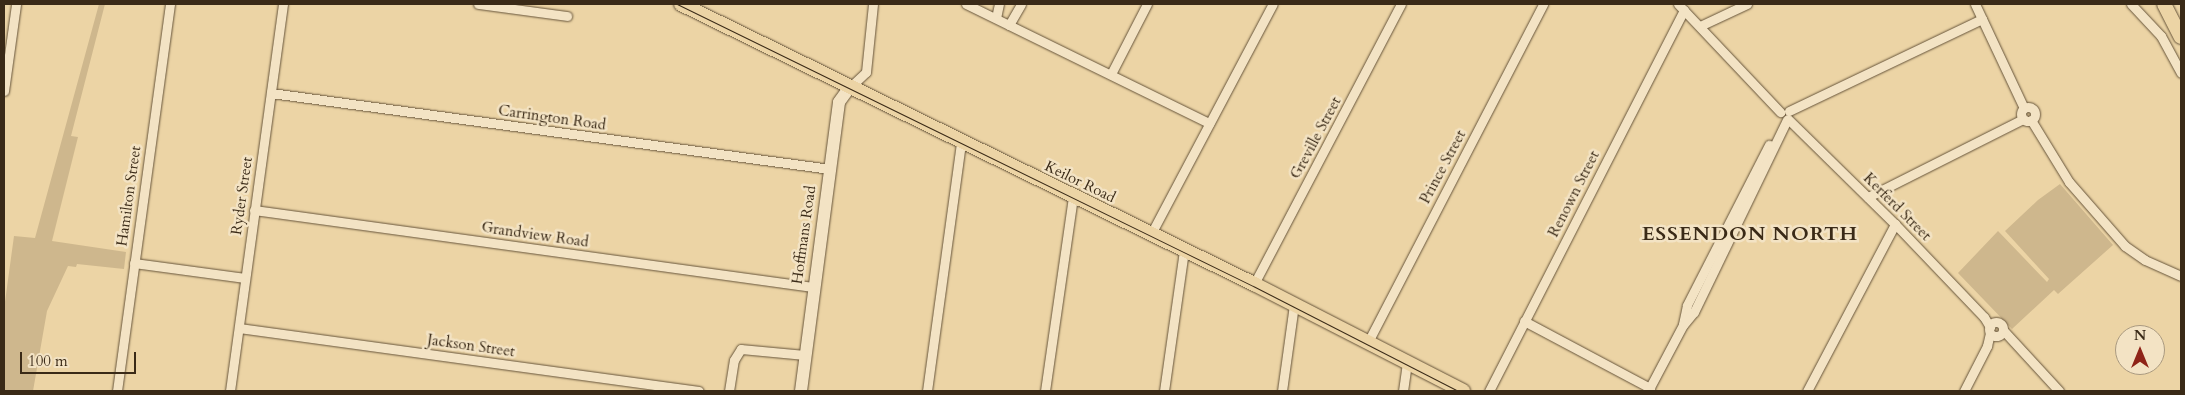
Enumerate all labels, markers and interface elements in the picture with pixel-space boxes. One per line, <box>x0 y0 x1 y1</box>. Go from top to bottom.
street label: Greville Street <box>1287 94 1345 182</box>
street label: Carrington Road <box>497 102 607 134</box>
street label: Prince Street <box>1416 127 1470 207</box>
street label: Hamilton Street <box>113 145 145 247</box>
street label: Renown Street <box>1545 148 1603 240</box>
street label: Ryder Street <box>228 156 256 236</box>
street label: Keilor Road <box>1042 157 1118 207</box>
street label: Kerferd Street <box>1859 169 1935 245</box>
street label: Hoffmans Road <box>788 185 820 285</box>
street label: Grandview Road <box>480 219 590 251</box>
district label: ESSENDON NORTH <box>1640 221 1860 245</box>
north arrow <box>2115 325 2165 375</box>
text: N <box>2134 326 2146 345</box>
street label: Jackson Street <box>426 331 516 361</box>
scale bar <box>22 342 139 374</box>
text: 100 m <box>28 351 68 371</box>

